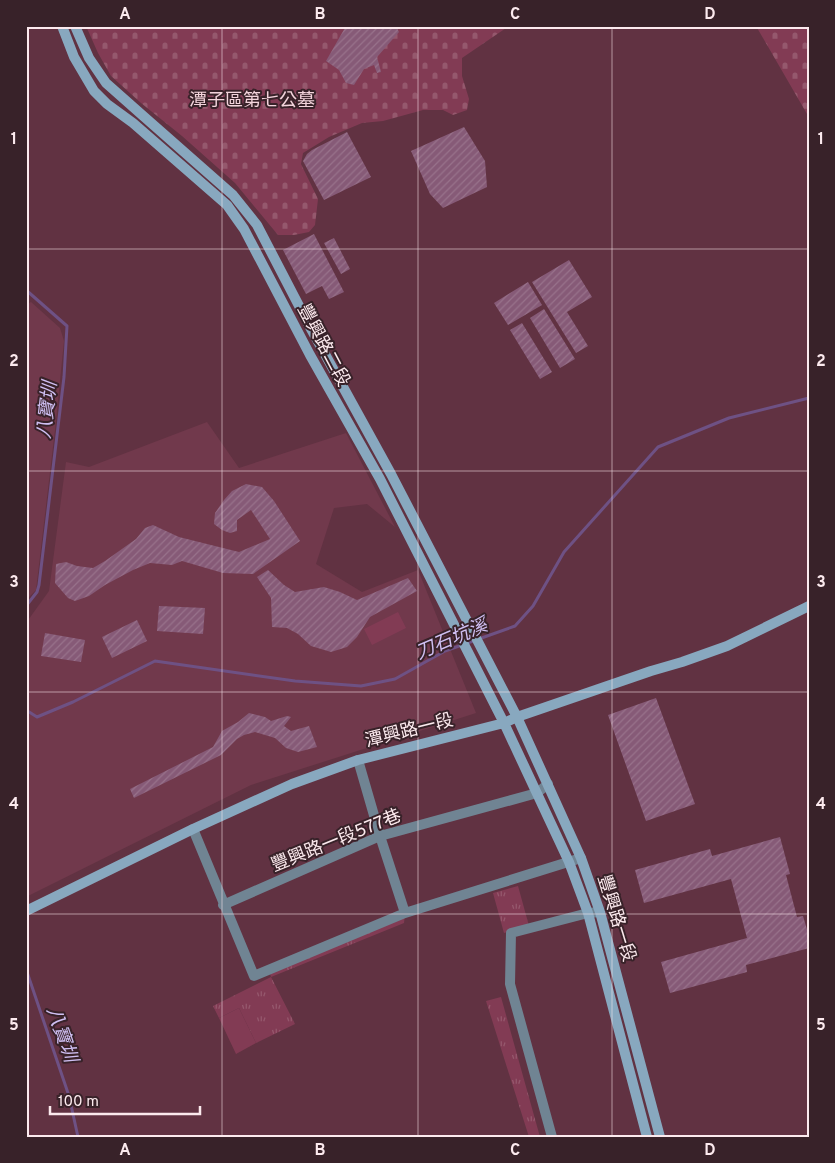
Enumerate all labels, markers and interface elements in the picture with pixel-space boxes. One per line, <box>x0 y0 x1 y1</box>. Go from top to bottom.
text: A <box>119 5 131 25</box>
text: B <box>314 5 326 25</box>
text: C <box>510 5 520 25</box>
text: D <box>704 5 716 25</box>
park label: 潭子區第七公墓 <box>189 90 315 113</box>
text: 1 <box>11 130 17 150</box>
text: 1 <box>818 130 824 150</box>
street label: 豐興路二段 <box>291 301 354 391</box>
text: 2 <box>9 352 19 372</box>
text: 2 <box>816 352 826 372</box>
water label: 八寶圳 <box>33 378 64 440</box>
text: 3 <box>9 573 19 593</box>
text: 3 <box>816 573 826 593</box>
water label: 刀石坑溪 <box>412 613 494 666</box>
street label: 潭興路一段 <box>363 709 456 754</box>
text: 4 <box>9 795 19 815</box>
text: 4 <box>816 795 826 815</box>
street label: 豐興路一段577巷 <box>268 805 405 878</box>
street label: 豐興路一段 <box>591 872 640 965</box>
water label: 八寶圳 <box>40 1004 83 1068</box>
text: 5 <box>9 1016 19 1036</box>
text: 5 <box>816 1016 826 1036</box>
scale bar <box>50 1083 200 1115</box>
text: 100 m <box>58 1093 99 1112</box>
text: A <box>119 1141 131 1161</box>
text: B <box>314 1141 326 1161</box>
text: C <box>510 1141 520 1161</box>
text: D <box>704 1141 716 1161</box>

